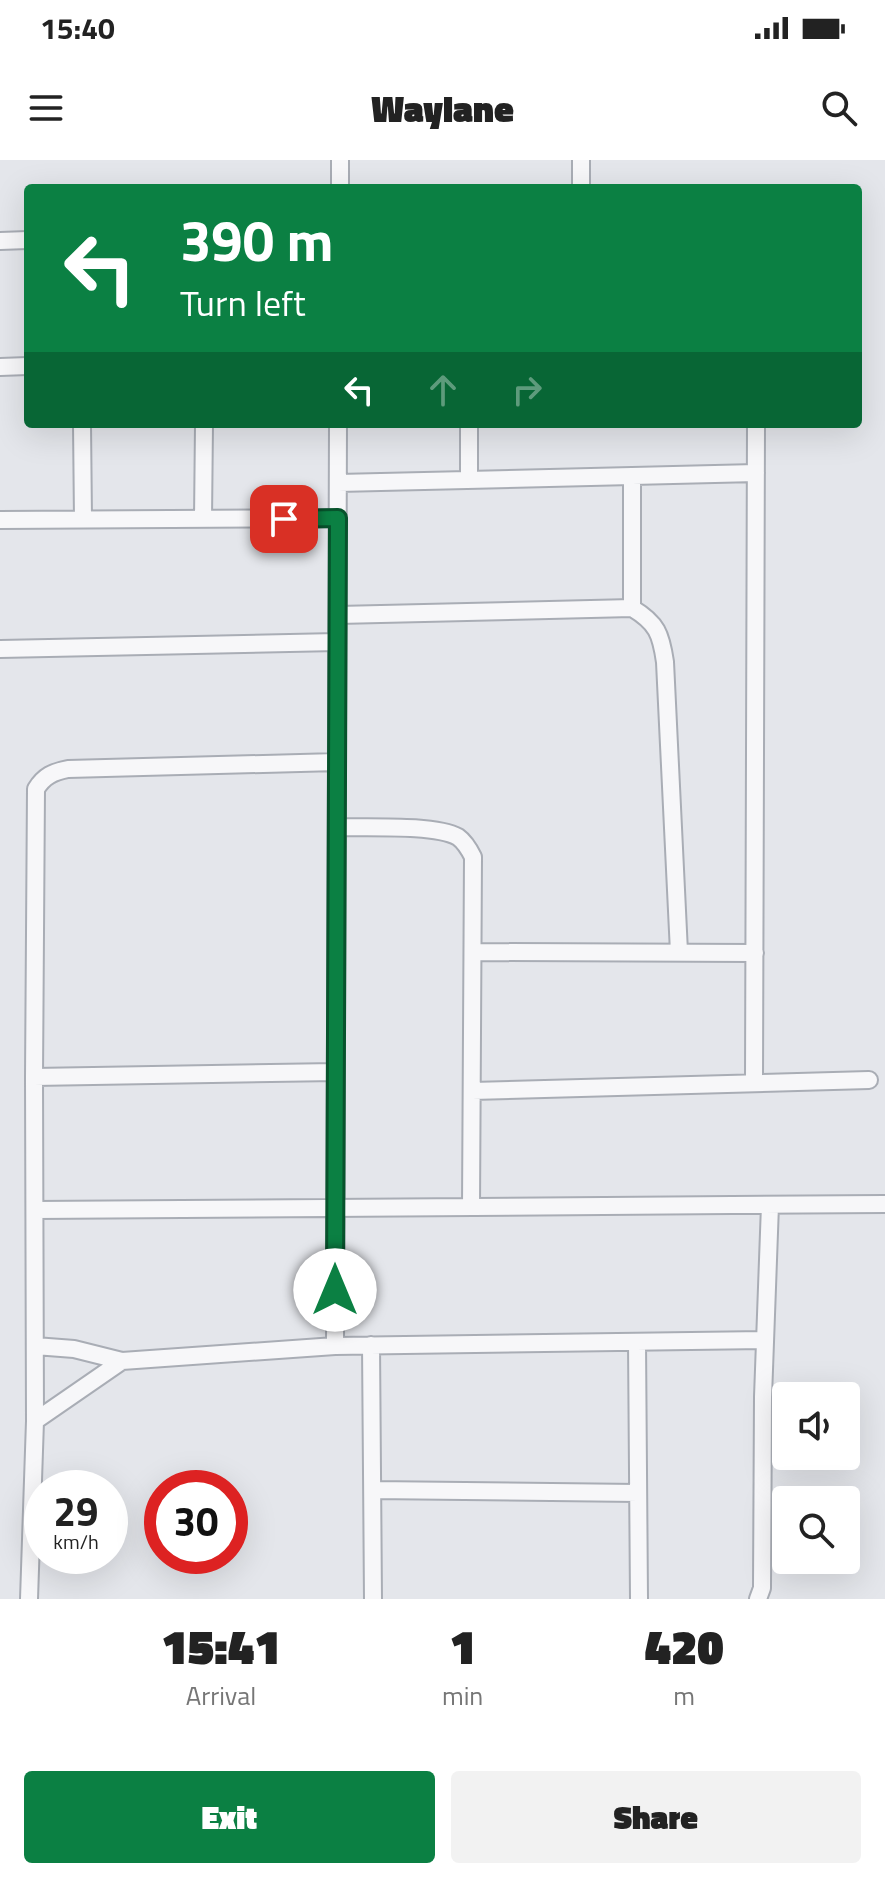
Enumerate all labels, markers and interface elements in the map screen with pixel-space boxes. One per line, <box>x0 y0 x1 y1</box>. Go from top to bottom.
text: 15:40 <box>40 5 115 51</box>
text: Waylane <box>371 81 514 136</box>
icon: menu <box>24 86 68 130</box>
icon: search <box>817 86 861 130</box>
text: 390 m <box>180 198 333 283</box>
icon: left <box>48 216 152 320</box>
text: Turn left <box>180 275 306 330</box>
icon: left <box>337 368 381 412</box>
icon: ahead <box>421 368 465 412</box>
icon: right <box>505 368 549 412</box>
pin <box>250 485 318 553</box>
icon: arrive <box>262 497 306 541</box>
position arrow <box>293 1248 377 1332</box>
map controls <box>772 1382 860 1574</box>
button: sound <box>772 1382 860 1470</box>
speed limit sign: 30 <box>144 1470 248 1574</box>
text: 29 <box>54 1481 98 1542</box>
button: search <box>772 1486 860 1574</box>
text: km/h <box>53 1526 99 1557</box>
text: 15:41 <box>161 1610 281 1683</box>
text: 1 <box>449 1610 476 1683</box>
text: 420 <box>645 1610 724 1683</box>
text: Arrival <box>186 1676 256 1715</box>
text: min <box>442 1676 483 1715</box>
text: m <box>673 1676 695 1715</box>
button: Exit <box>24 1771 435 1863</box>
button: Share <box>451 1771 861 1863</box>

